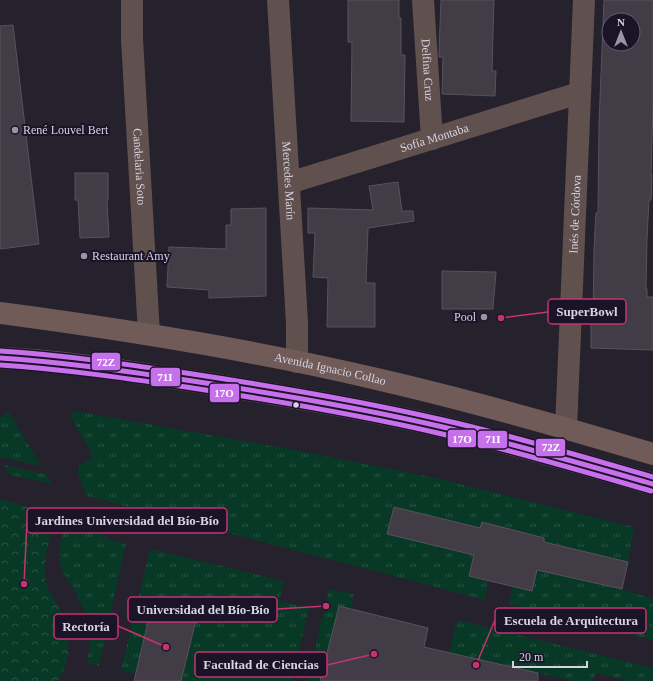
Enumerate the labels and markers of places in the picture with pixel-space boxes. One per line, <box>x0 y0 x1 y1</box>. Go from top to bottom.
place label: René Louvel Bert <box>23 123 109 137</box>
marker: René Louvel Bert <box>10 125 20 135</box>
place label: Restaurant Amy <box>92 249 170 263</box>
marker: Restaurant Amy <box>79 251 89 261</box>
callout: SuperBowl <box>548 299 626 324</box>
place label: Pool <box>454 310 477 324</box>
marker: Pool <box>479 312 489 322</box>
unlabelled marker <box>291 400 301 410</box>
callout: Jardines Universidad del Bío-Bío <box>27 508 227 533</box>
callout: Universidad del Bío-Bío <box>128 597 277 622</box>
callout: Escuela de Arquitectura <box>495 608 646 633</box>
callout: Rectoría <box>54 614 118 639</box>
callout: Facultad de Ciencias <box>195 652 327 677</box>

